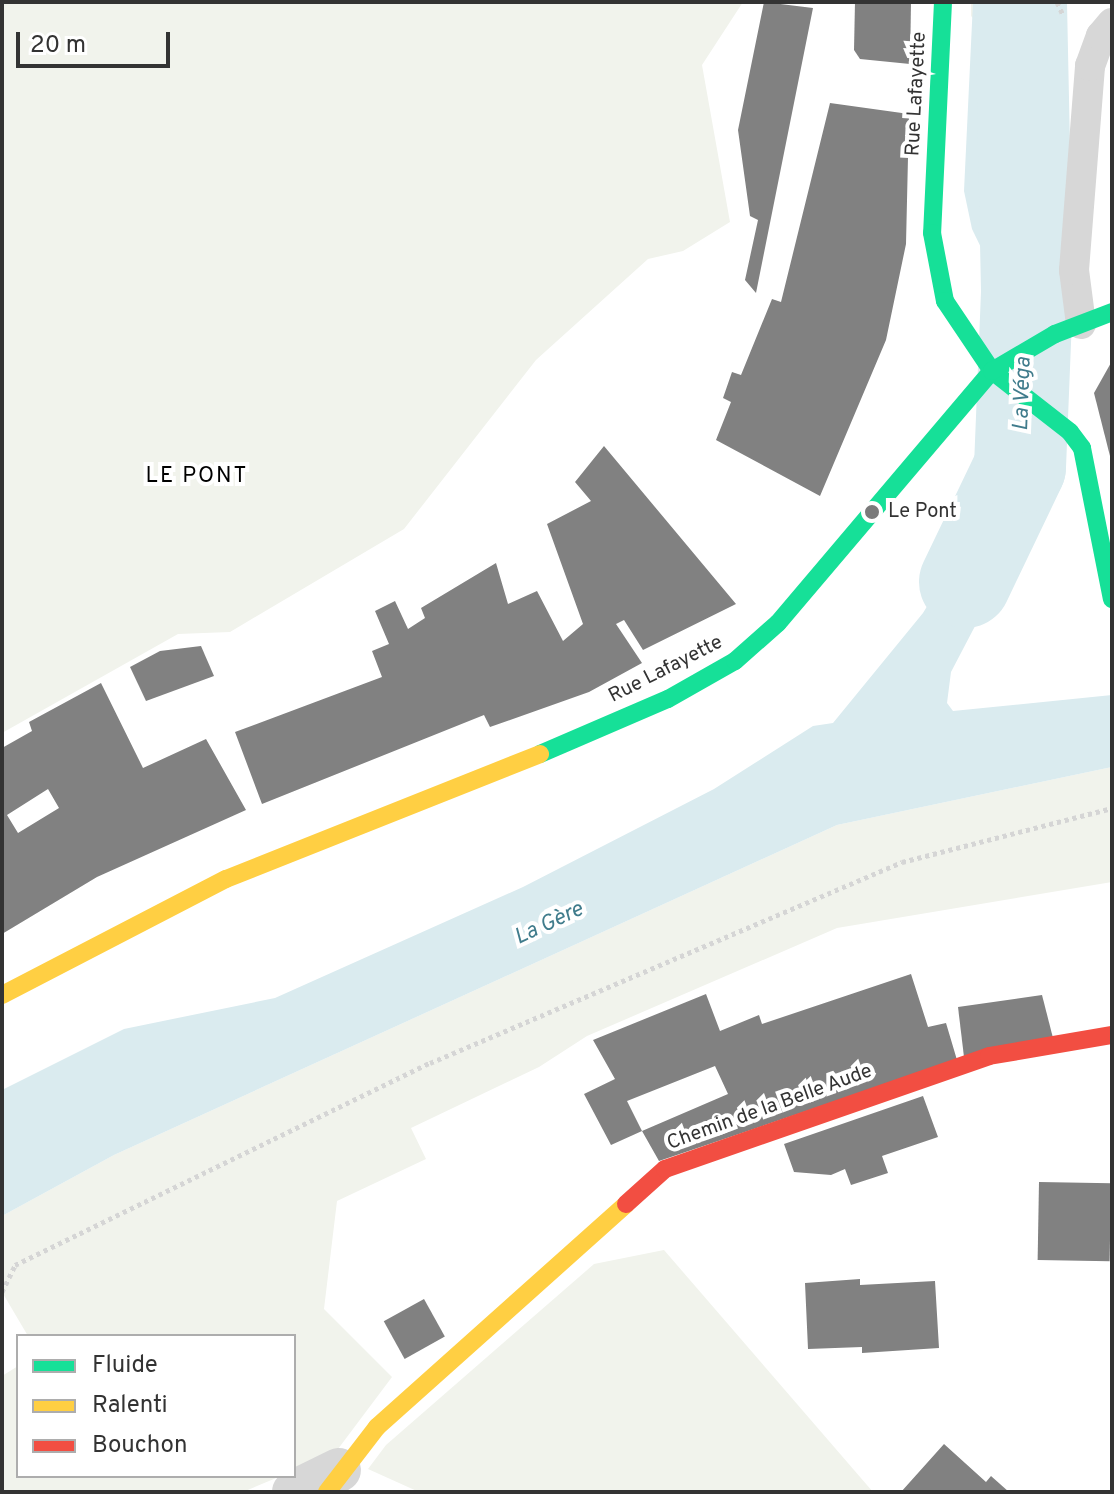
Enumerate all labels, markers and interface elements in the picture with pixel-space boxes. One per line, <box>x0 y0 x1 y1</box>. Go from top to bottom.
scale bar <box>20 16 174 66</box>
text: 20 m <box>30 31 86 61</box>
street label: Rue Lafayette <box>902 31 932 157</box>
water label: La Véga <box>1009 356 1037 432</box>
district label: LE PONT <box>146 464 248 490</box>
place label: Le Pont <box>888 500 957 524</box>
marker: Le Pont <box>863 503 881 521</box>
street label: Rue Lafayette <box>605 631 727 709</box>
water label: La Gère <box>510 897 588 951</box>
street label: Chemin de la Belle Aude <box>664 1060 876 1156</box>
legend <box>16 1334 296 1478</box>
text: Fluide <box>92 1351 158 1381</box>
text: Ralenti <box>92 1391 168 1421</box>
text: Bouchon <box>92 1431 187 1461</box>

